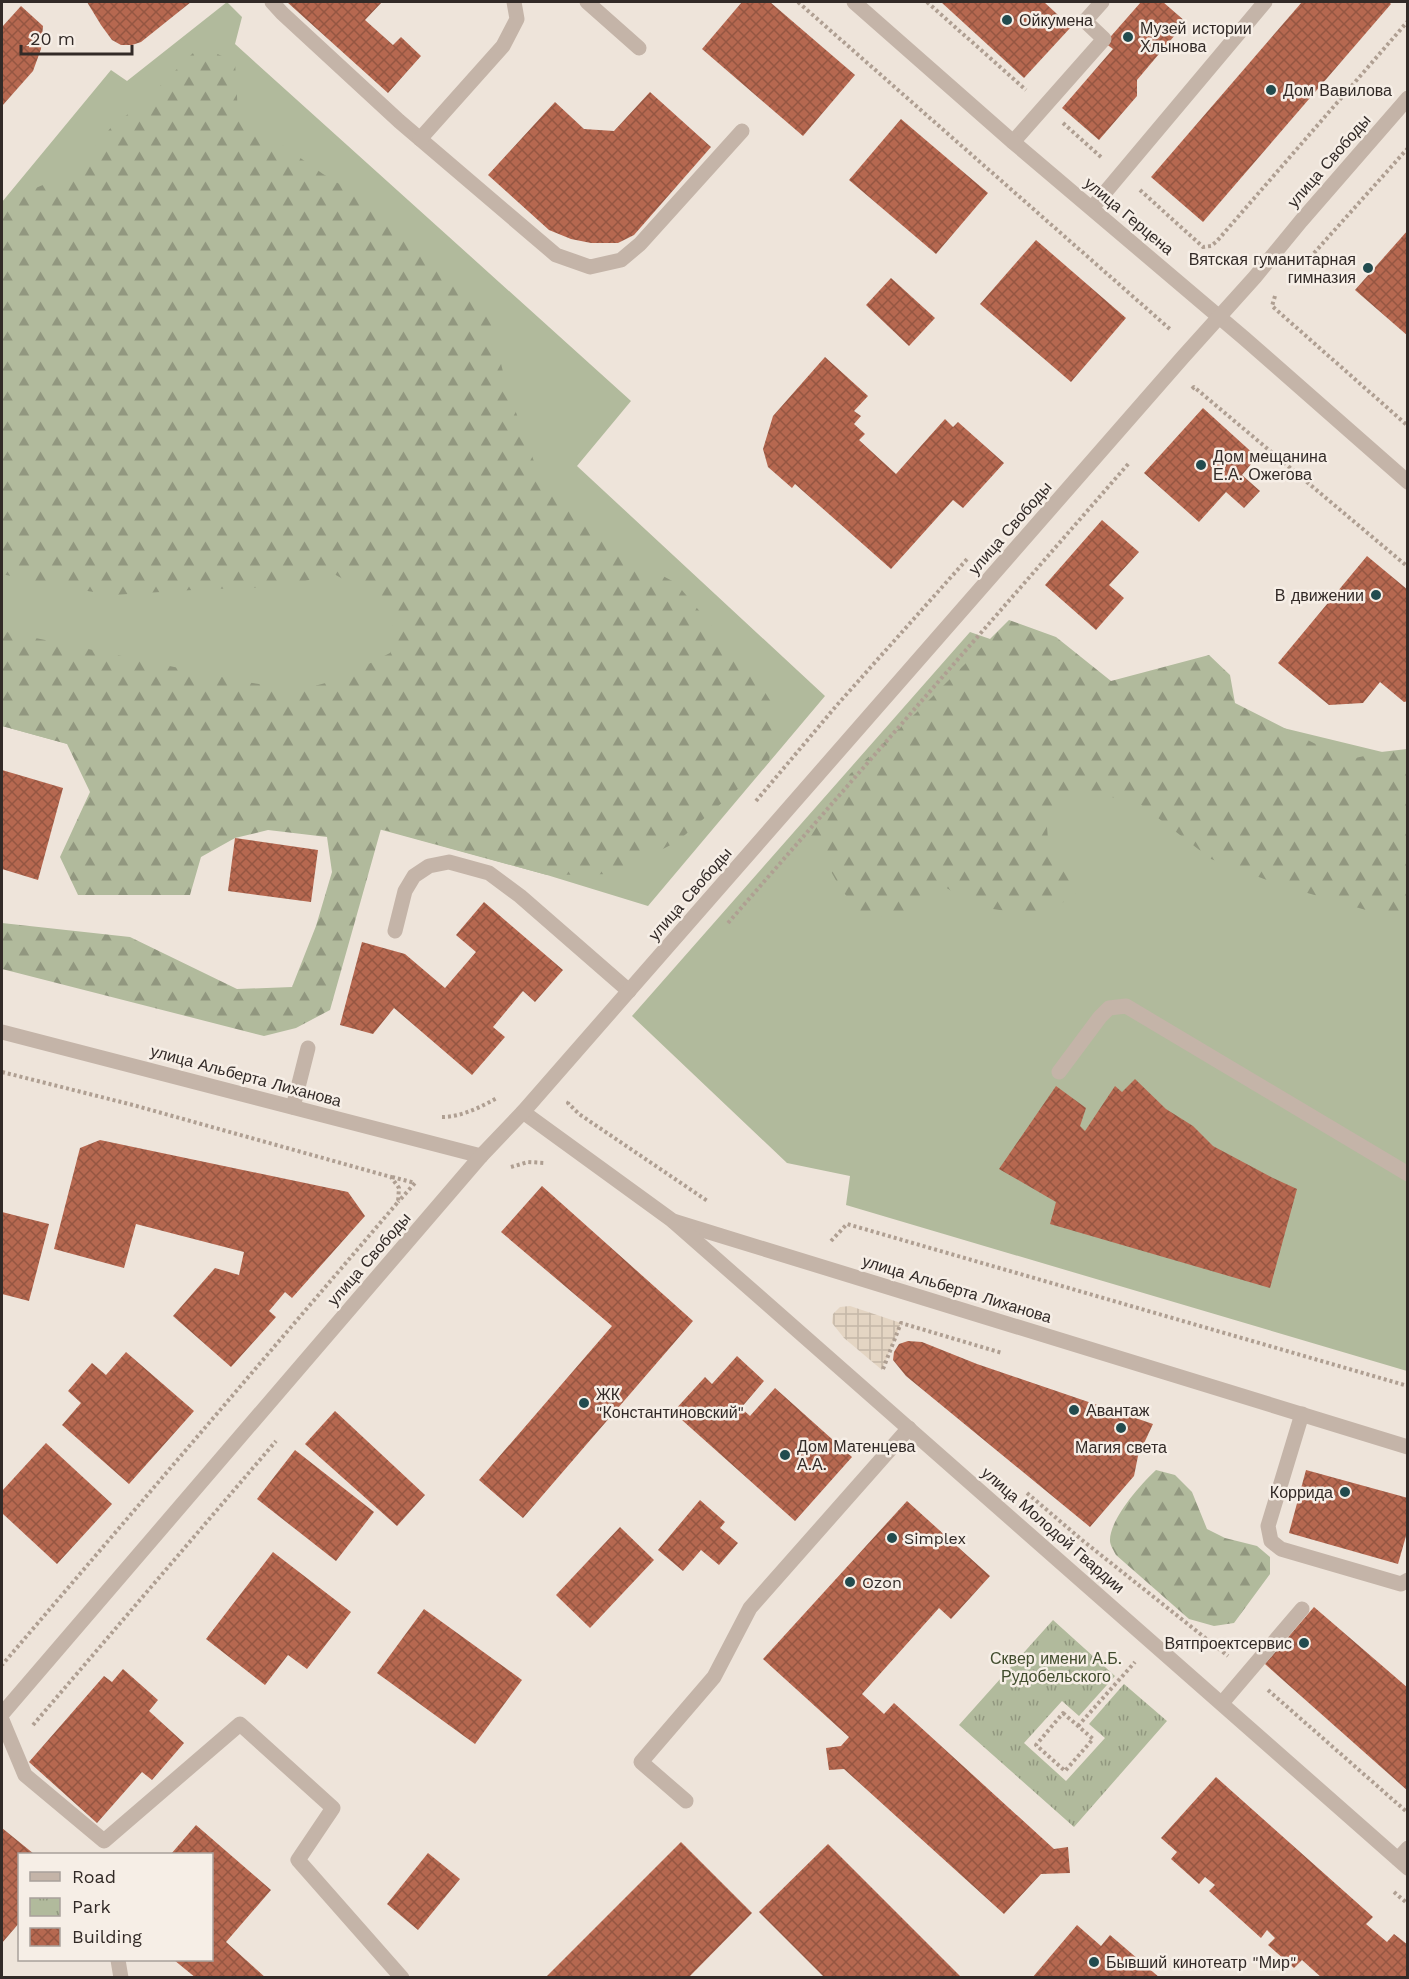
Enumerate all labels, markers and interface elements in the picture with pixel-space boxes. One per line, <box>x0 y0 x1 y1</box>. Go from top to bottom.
place label: Ойкумена <box>1019 11 1093 30</box>
marker: Ойкумена <box>1000 13 1014 27</box>
scale bar <box>21 18 132 56</box>
place label: Музей истории Хлынова <box>1140 19 1252 56</box>
text: 20 m <box>30 28 75 49</box>
marker: Музей истории Хлынова <box>1121 30 1135 44</box>
place label: Дом Вавилова <box>1283 81 1392 100</box>
marker: Дом Вавилова <box>1264 83 1278 97</box>
street label: улица Свободы <box>1284 111 1374 211</box>
street label: улица Герцена <box>1081 173 1177 259</box>
place label: Вятская гуманитарная гимназия <box>1189 250 1356 287</box>
marker: Вятская гуманитарная гимназия <box>1361 261 1375 275</box>
place label: Дом мещанина Е.А. Ожегова <box>1213 447 1327 484</box>
marker: Дом мещанина Е.А. Ожегова <box>1194 458 1208 472</box>
street label: улица Свободы <box>965 478 1055 578</box>
place label: В движении <box>1275 586 1364 605</box>
marker: В движении <box>1369 588 1383 602</box>
street label: улица Свободы <box>645 844 735 944</box>
street label: улица Альберта Лиханова <box>148 1041 344 1111</box>
street label: улица Свободы <box>324 1209 414 1309</box>
street label: улица Альберта Лиханова <box>860 1251 1054 1327</box>
place label: ЖК "Константиновский" <box>596 1385 744 1422</box>
marker: ЖК "Константиновский" <box>577 1396 591 1410</box>
place label: Авантаж <box>1086 1401 1150 1420</box>
marker: Авантаж <box>1067 1403 1081 1417</box>
marker: Магия света <box>1114 1421 1128 1435</box>
place label: Дом Матенцева А.А. <box>797 1437 916 1474</box>
place label: Магия света <box>1075 1438 1167 1457</box>
marker: Дом Матенцева А.А. <box>778 1448 792 1462</box>
street label: улица Молодой Гвардии <box>978 1463 1128 1597</box>
place label: Коррида <box>1270 1483 1333 1502</box>
marker: Коррида <box>1338 1485 1352 1499</box>
place label: Simplex <box>904 1529 966 1548</box>
marker: Simplex <box>885 1531 899 1545</box>
place label: Ozon <box>862 1573 902 1592</box>
marker: Ozon <box>843 1575 857 1589</box>
place label: Вятпроектсервис <box>1165 1634 1292 1653</box>
marker: Вятпроектсервис <box>1297 1636 1311 1650</box>
park label: Сквер имени А.Б. Рудобельского <box>990 1649 1122 1686</box>
legend <box>18 1853 213 1961</box>
text: Road <box>72 1866 116 1887</box>
text: Park <box>72 1896 111 1917</box>
text: Building <box>72 1926 142 1947</box>
place label: Бывший кинотеатр "Мир" <box>1106 1953 1296 1972</box>
marker: Бывший кинотеатр "Мир" <box>1087 1955 1101 1969</box>

